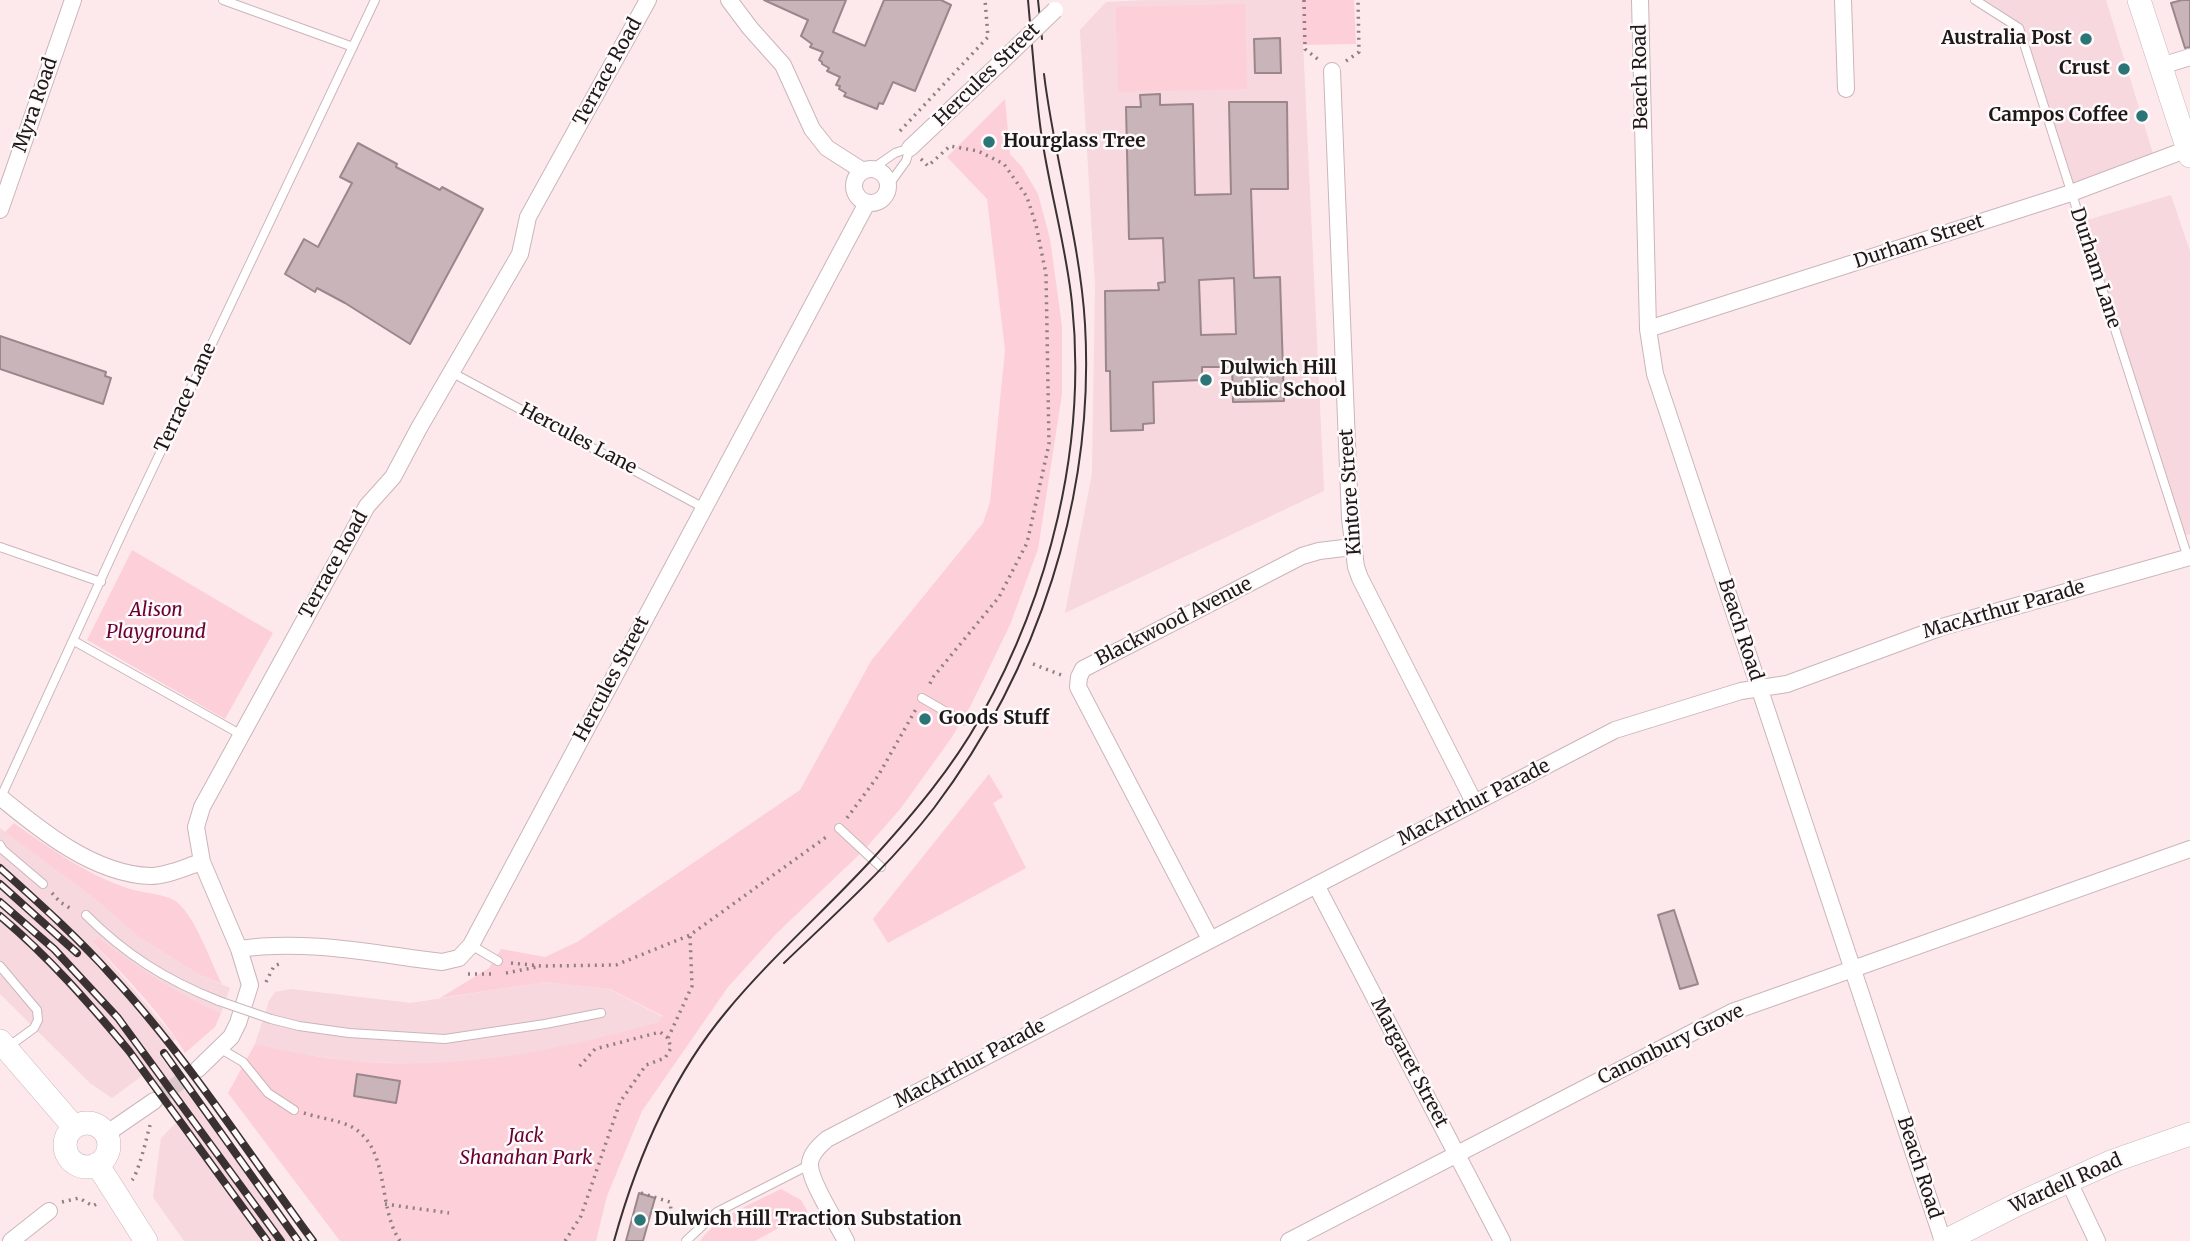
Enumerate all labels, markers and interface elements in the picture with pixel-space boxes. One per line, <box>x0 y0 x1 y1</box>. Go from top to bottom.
street label: Terrace Road <box>569 14 647 130</box>
street label: Hercules Street <box>929 19 1045 131</box>
street label: Beach Road <box>1629 24 1653 130</box>
place label: Australia Post <box>1941 28 2072 50</box>
marker: Australia Post <box>2078 31 2094 47</box>
street label: Myra Road <box>9 55 63 155</box>
place label: Crust <box>2059 58 2110 80</box>
marker: Crust <box>2116 61 2132 77</box>
place label: Campos Coffee <box>1989 105 2128 127</box>
marker: Campos Coffee <box>2134 108 2150 124</box>
place label: Hourglass Tree <box>1003 131 1146 153</box>
marker: Hourglass Tree <box>981 134 997 150</box>
street label: Durham Lane <box>2065 205 2125 331</box>
street label: Durham Street <box>1851 210 1987 274</box>
street label: Terrace Lane <box>151 339 221 457</box>
place label: Dulwich Hill Public School <box>1220 358 1346 402</box>
marker: Dulwich Hill Public School <box>1198 372 1214 388</box>
street label: Hercules Lane <box>516 399 640 479</box>
street label: Kintore Street <box>1335 428 1367 556</box>
street label: Terrace Road <box>295 507 373 623</box>
street label: Blackwood Avenue <box>1092 573 1256 671</box>
street label: Beach Road <box>1713 576 1767 684</box>
street label: MacArthur Parade <box>1920 576 2088 644</box>
park label: Alison Playground <box>106 600 206 644</box>
street label: Hercules Street <box>569 613 655 745</box>
place label: Goods Stuff <box>939 708 1049 730</box>
marker: Goods Stuff <box>917 711 933 727</box>
street label: MacArthur Parade <box>1394 755 1554 851</box>
street label: Margaret Street <box>1365 994 1453 1132</box>
street label: Canonbury Grove <box>1594 1000 1748 1090</box>
street label: MacArthur Parade <box>891 1015 1049 1113</box>
street label: Beach Road <box>1892 1114 1946 1222</box>
park label: Jack Shanahan Park <box>460 1126 592 1170</box>
street label: Wardell Road <box>2006 1149 2126 1219</box>
place label: Dulwich Hill Traction Substation <box>654 1209 962 1231</box>
marker: Dulwich Hill Traction Substation <box>632 1212 648 1228</box>

